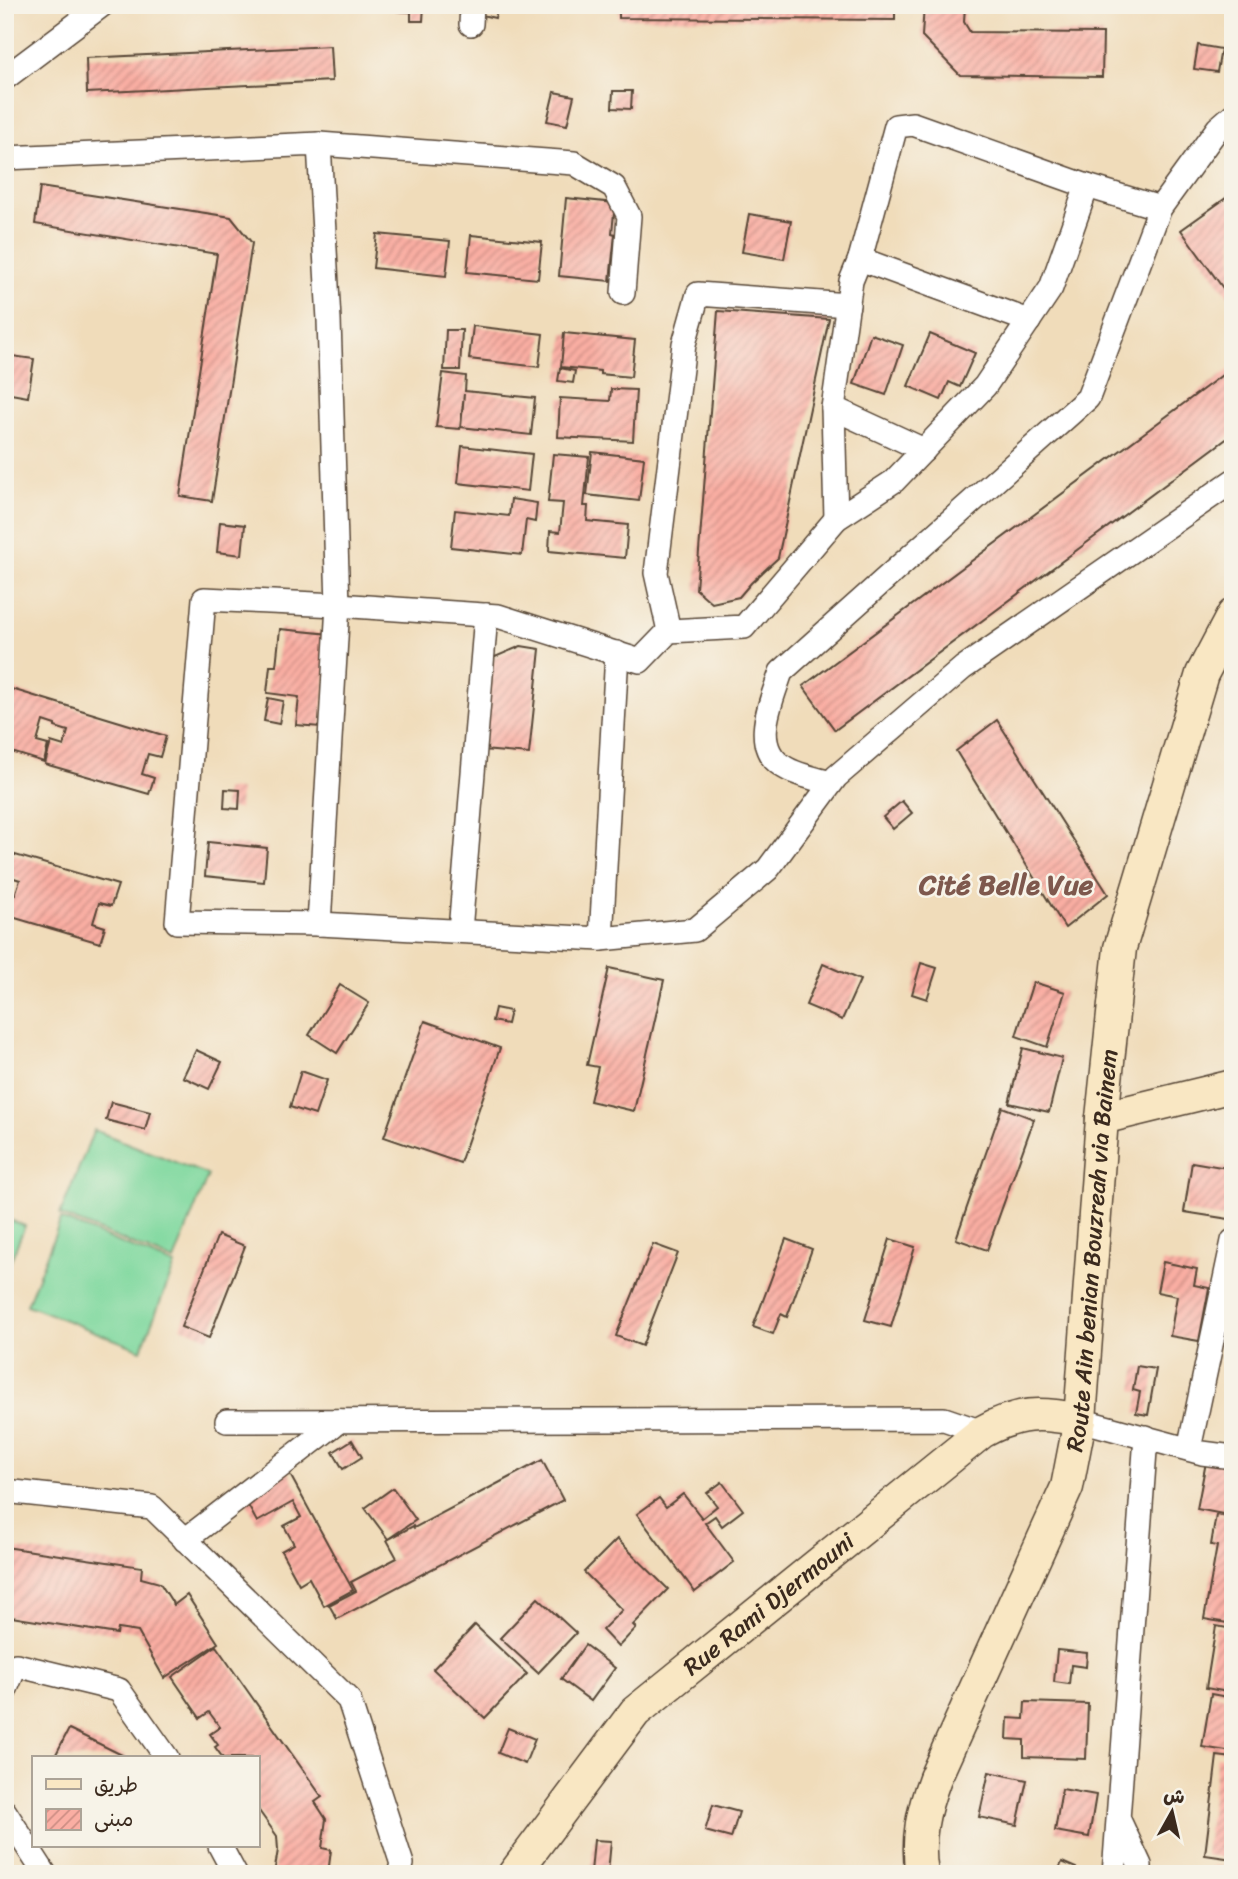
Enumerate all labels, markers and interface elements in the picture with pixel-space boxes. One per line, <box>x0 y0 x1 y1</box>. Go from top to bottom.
district label: Cité Belle Vue <box>918 860 1094 909</box>
street label: Route Ain benian Bouzreah via Bainem <box>1053 1047 1130 1455</box>
street label: Rue Rami Djermouni <box>673 1521 865 1687</box>
legend <box>32 1756 259 1848</box>
text: طريق <box>94 1766 138 1804</box>
north arrow <box>1136 1778 1206 1848</box>
text: ش <box>1162 1778 1187 1813</box>
text: مبنى <box>94 1800 133 1838</box>

